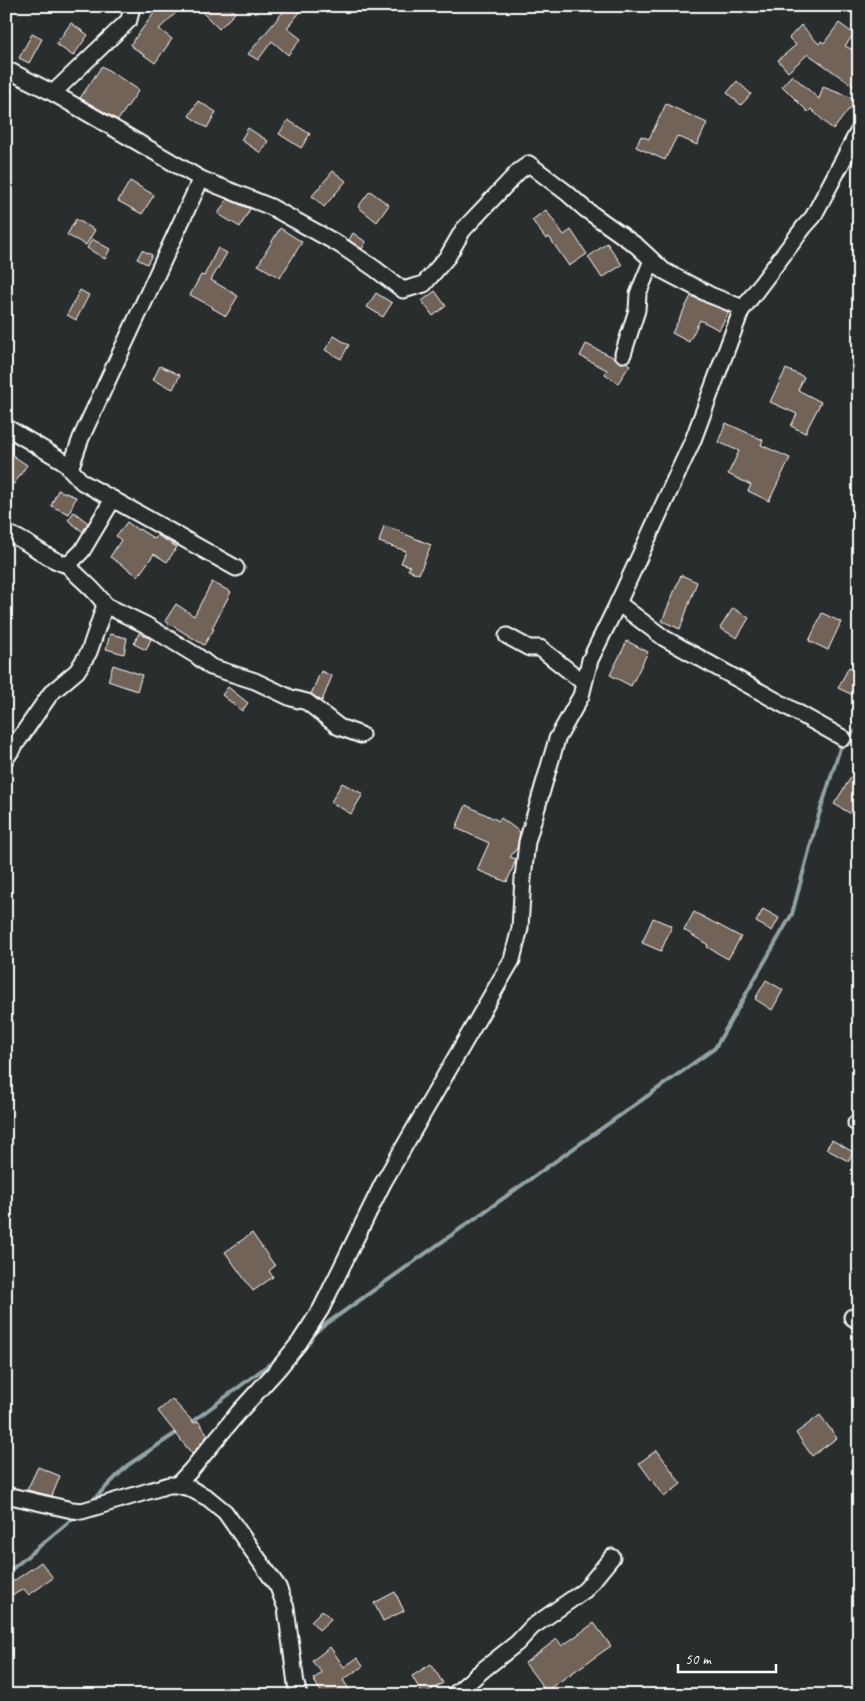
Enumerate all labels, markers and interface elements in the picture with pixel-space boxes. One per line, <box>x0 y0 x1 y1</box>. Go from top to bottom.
scale bar <box>678 1641 775 1673</box>
text: 50 m <box>685 1650 712 1669</box>

